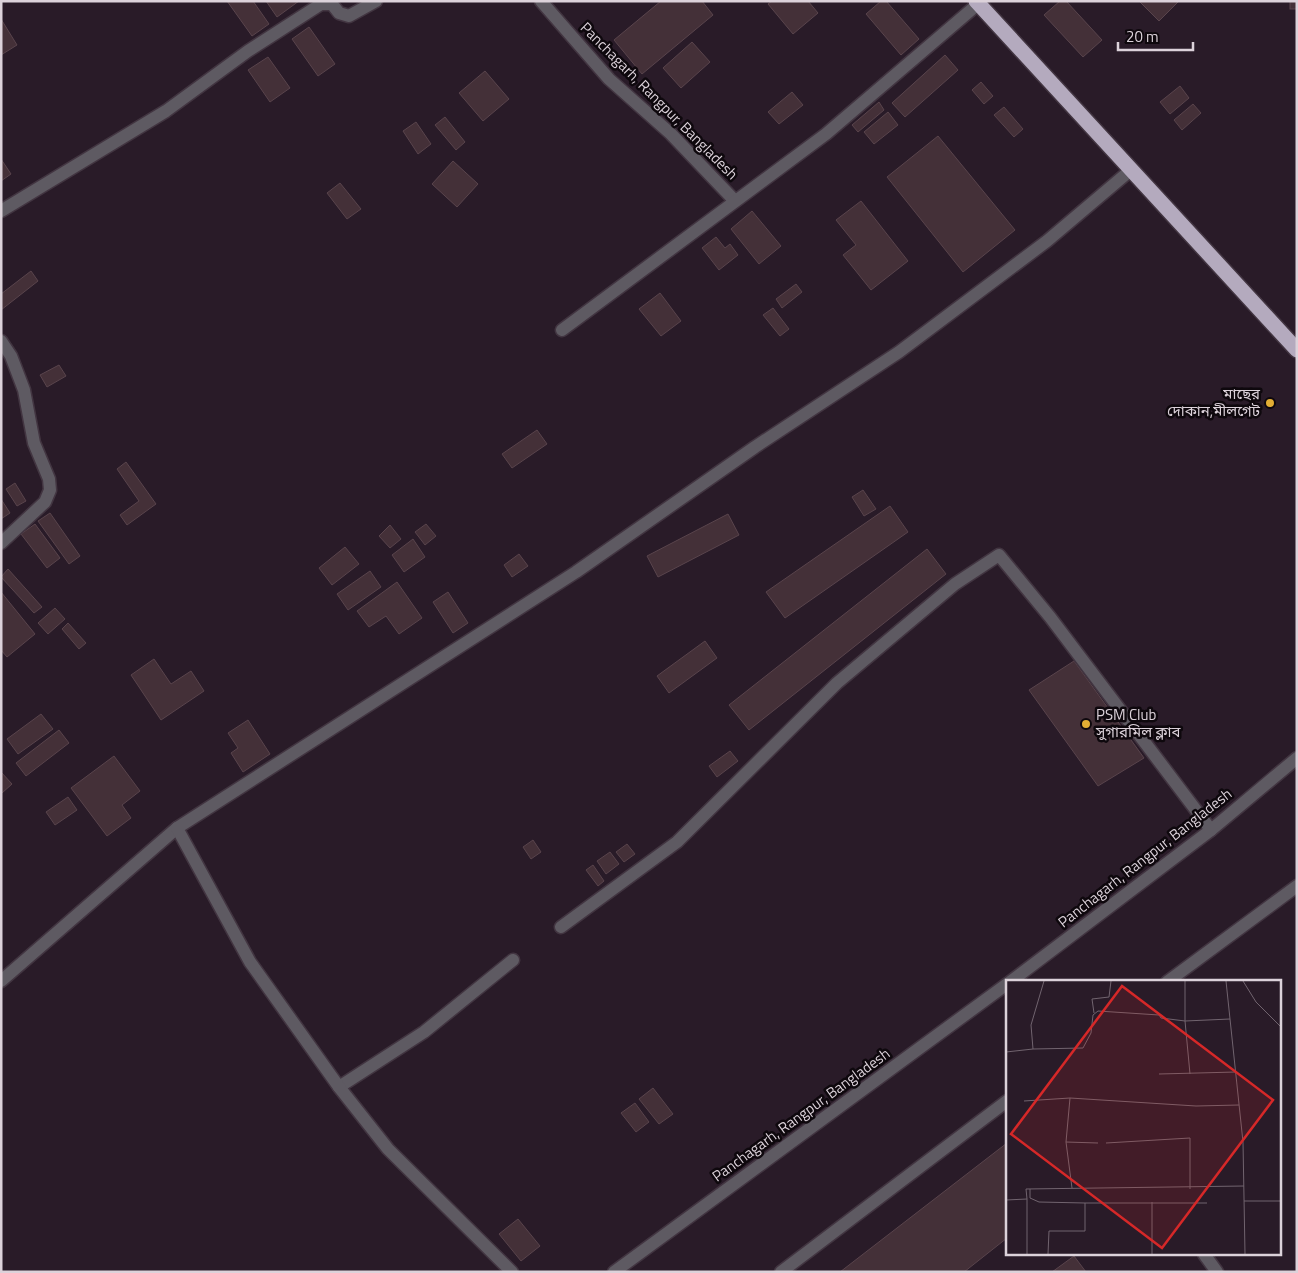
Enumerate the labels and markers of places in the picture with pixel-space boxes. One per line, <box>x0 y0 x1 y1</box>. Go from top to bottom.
place label: মাছের দোকান,মীলগেট <box>1167 382 1261 422</box>
marker: মাছের দোকান,মীলগেট <box>1264 397 1276 409</box>
place label: PSM Club সুগারমিল ক্লাব <box>1095 703 1181 743</box>
marker: PSM Club সুগারমিল ক্লাব <box>1080 718 1092 730</box>

